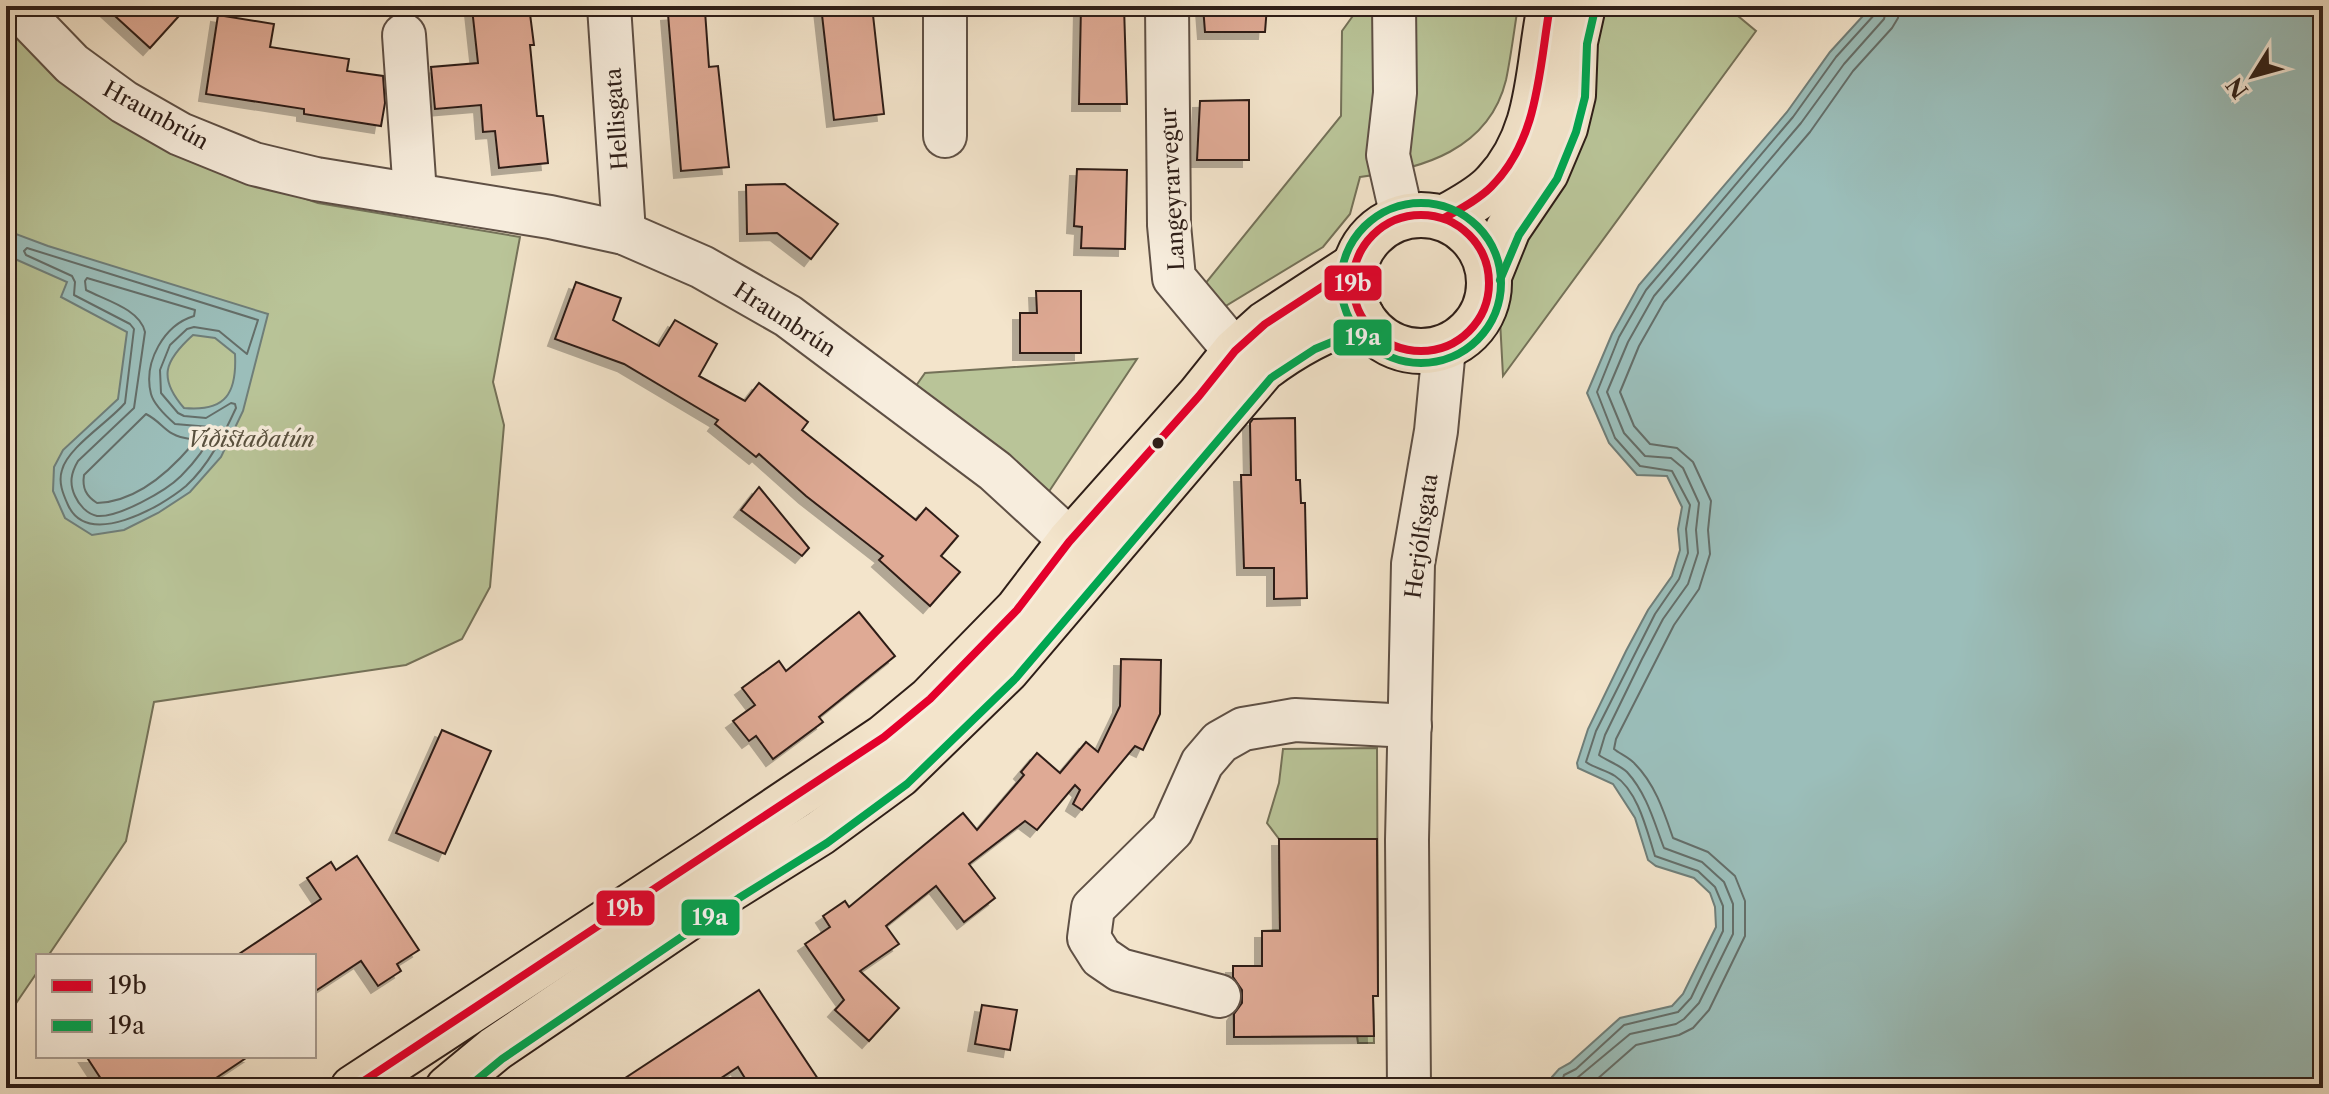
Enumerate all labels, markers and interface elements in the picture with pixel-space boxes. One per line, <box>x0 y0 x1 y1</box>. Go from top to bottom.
north arrow <box>2213 36 2293 116</box>
street label: Hellisgata <box>599 66 634 171</box>
text: N <box>2221 72 2254 103</box>
street label: Hraunbrún <box>98 75 213 156</box>
street label: Langeyrarvegur <box>1155 107 1190 271</box>
line badge: 19b <box>1323 264 1383 302</box>
text: 19b <box>1334 270 1372 297</box>
street label: Hraunbrún <box>729 276 841 363</box>
line badge: 19a <box>1332 318 1393 357</box>
text: 19a <box>1345 324 1381 351</box>
park label: Víðistaðatún <box>187 426 315 453</box>
unlabelled marker <box>1150 435 1166 451</box>
street label: Herjólfsgata <box>1399 471 1444 600</box>
line badge: 19b <box>595 889 656 927</box>
text: 19b <box>606 895 644 922</box>
line badge: 19a <box>680 898 741 937</box>
text: 19a <box>692 904 728 931</box>
legend <box>36 954 316 1058</box>
text: 19b <box>108 971 147 1000</box>
text: 19a <box>108 1011 145 1040</box>

